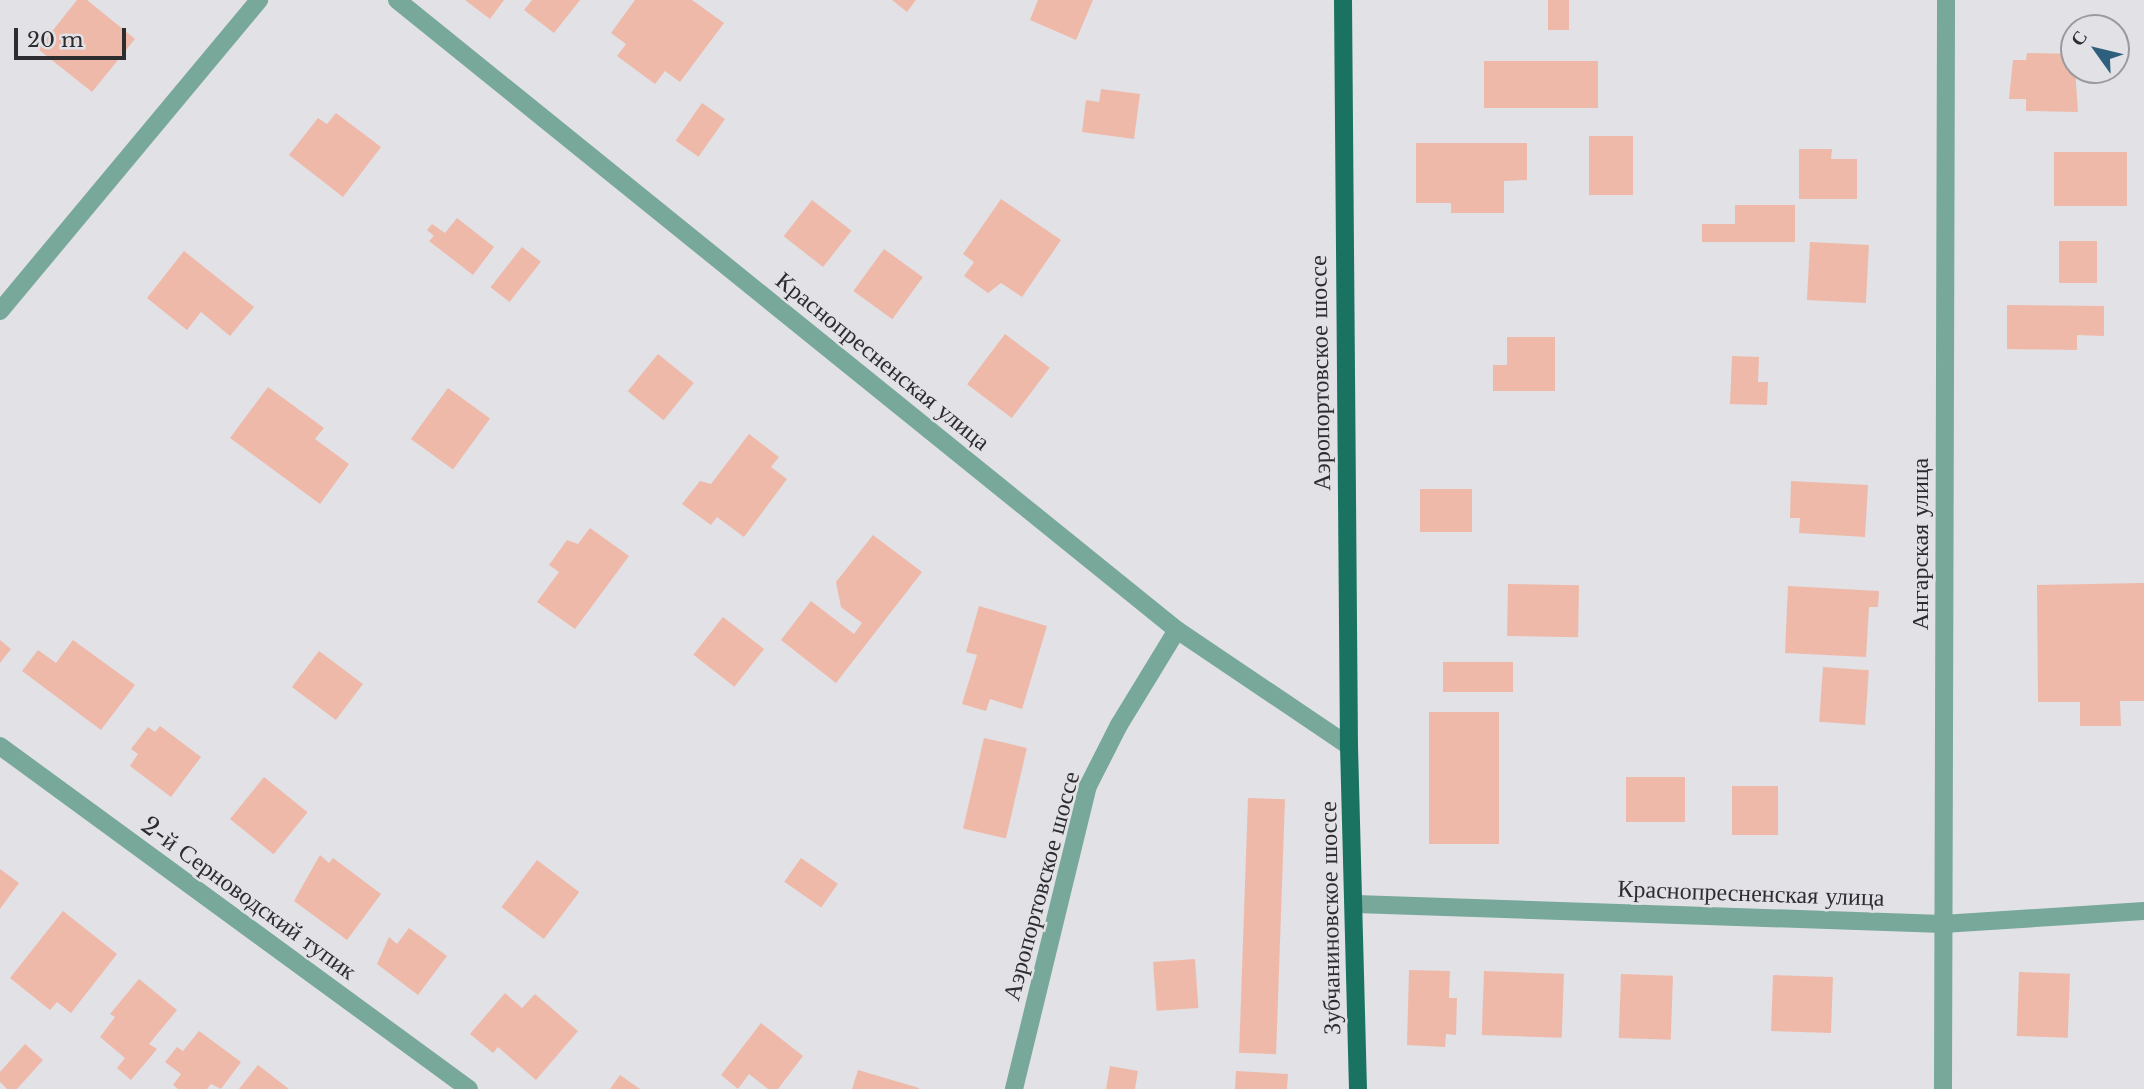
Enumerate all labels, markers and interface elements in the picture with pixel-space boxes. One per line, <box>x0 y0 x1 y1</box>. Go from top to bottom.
scale bar <box>18 14 130 58</box>
north arrow <box>2060 14 2130 84</box>
text: С <box>2065 26 2092 50</box>
text: 20 m <box>27 27 84 53</box>
street label: Аэропортовское шоссе <box>1304 255 1336 491</box>
street label: Краснопресненская улица <box>770 266 996 456</box>
street label: Ангарская улица <box>1906 458 1934 630</box>
street label: Аэропортовское шоссе <box>997 768 1085 1004</box>
street label: Зубчаниновское шоссе <box>1314 801 1346 1035</box>
street label: 2-й Серноводский тупик <box>136 810 362 986</box>
street label: Краснопресненская улица <box>1617 874 1885 912</box>

